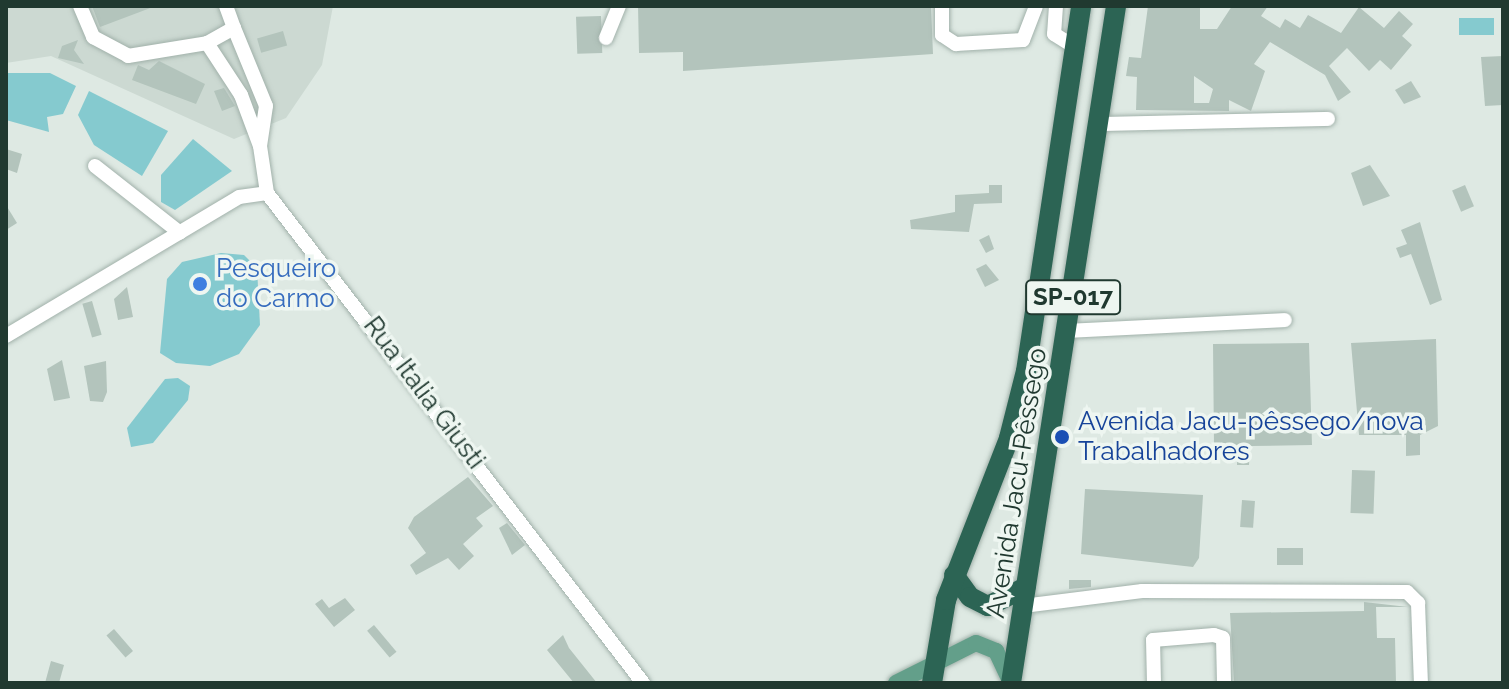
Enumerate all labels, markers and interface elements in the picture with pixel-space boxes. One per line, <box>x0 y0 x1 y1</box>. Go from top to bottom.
place label: Pesqueiro do Carmo <box>216 253 336 314</box>
marker: Pesqueiro do Carmo <box>191 275 209 293</box>
road number: SP-017 <box>1025 277 1121 317</box>
street label: Rua Italia Giusti <box>357 311 491 475</box>
street label: Avenida Jacu-Pêssego <box>980 346 1054 620</box>
place label: Avenida Jacu-pêssego/nova Trabalhadores <box>1078 406 1424 468</box>
marker: Avenida Jacu-pêssego/nova Trabalhadores <box>1053 428 1071 446</box>

